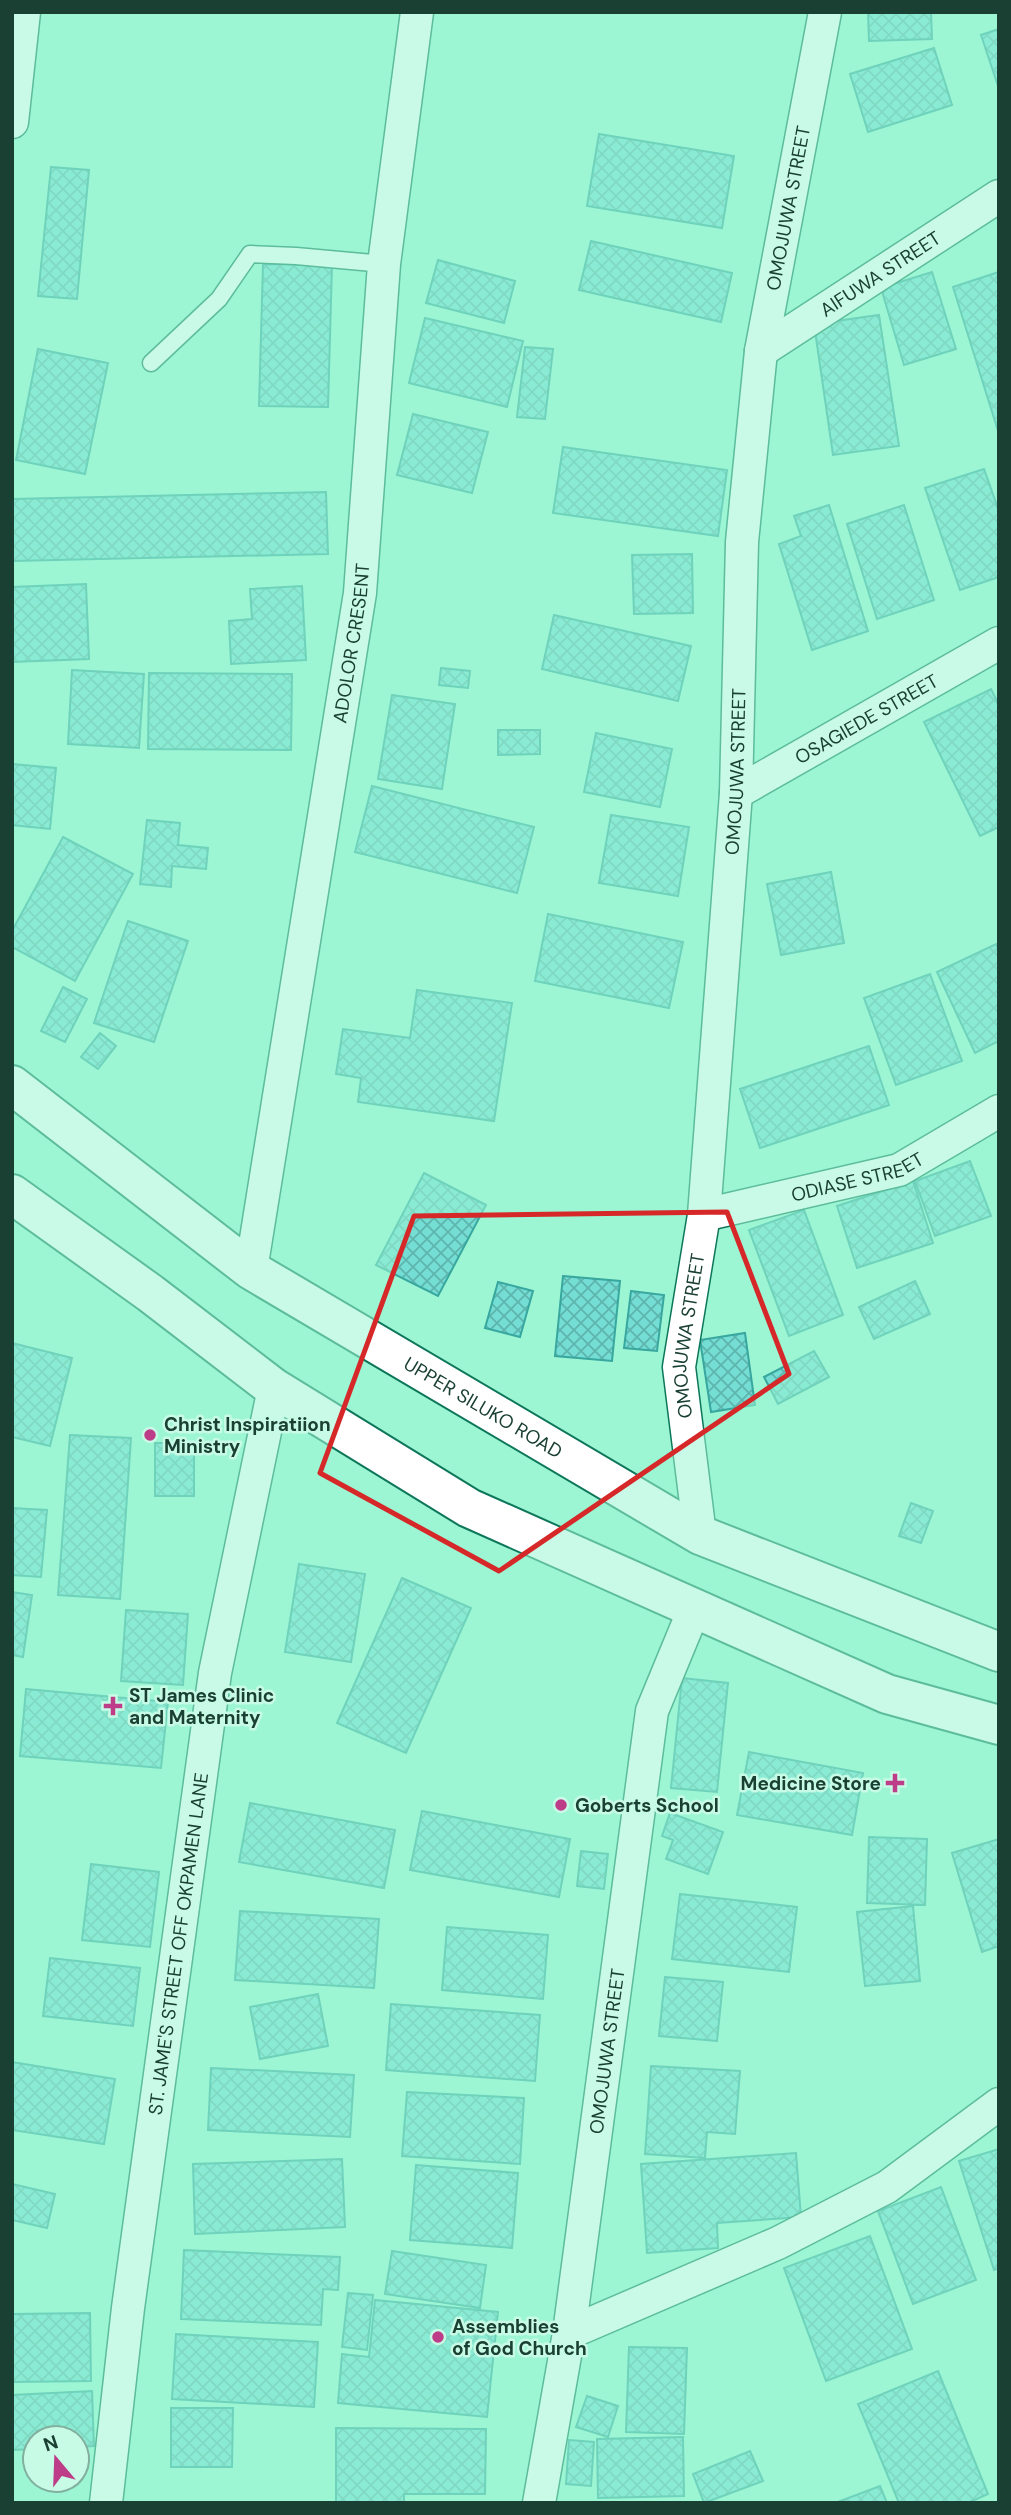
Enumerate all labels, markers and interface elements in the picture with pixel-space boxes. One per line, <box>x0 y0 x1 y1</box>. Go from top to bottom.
street label: OMOJUWA STREET <box>760 123 816 292</box>
street label: AIFUWA STREET <box>815 225 945 322</box>
street label: ADOLOR CRESENT <box>327 562 375 725</box>
street label: OSAGIEDE STREET <box>790 668 943 769</box>
street label: OMOJUWA STREET <box>719 687 751 856</box>
street label: ODIASE STREET <box>789 1146 928 1207</box>
street label: OMOJUWA STREET <box>666 1251 710 1420</box>
street label: UPPER SILUKO ROAD <box>400 1351 567 1464</box>
place label: Christ Inspiratiion Ministry <box>164 1412 331 1459</box>
marker: Christ Inspiratiion Ministry <box>142 1427 158 1443</box>
place label: ST James Clinic and Maternity <box>129 1683 274 1730</box>
marker: ST James Clinic and Maternity <box>103 1696 123 1716</box>
street label: ST. JAME'S STREET OFF OKPAMEN LANE <box>142 1771 214 2116</box>
place label: Medicine Store <box>741 1771 881 1796</box>
marker: Medicine Store <box>887 1775 903 1791</box>
place label: Goberts School <box>575 1793 719 1818</box>
marker: Goberts School <box>553 1797 569 1813</box>
street label: OMOJUWA STREET <box>583 1966 630 2136</box>
place label: Assemblies of God Church <box>452 2314 587 2361</box>
marker: Assemblies of God Church <box>430 2329 446 2345</box>
north arrow <box>21 2424 91 2494</box>
text: N <box>40 2429 61 2457</box>

